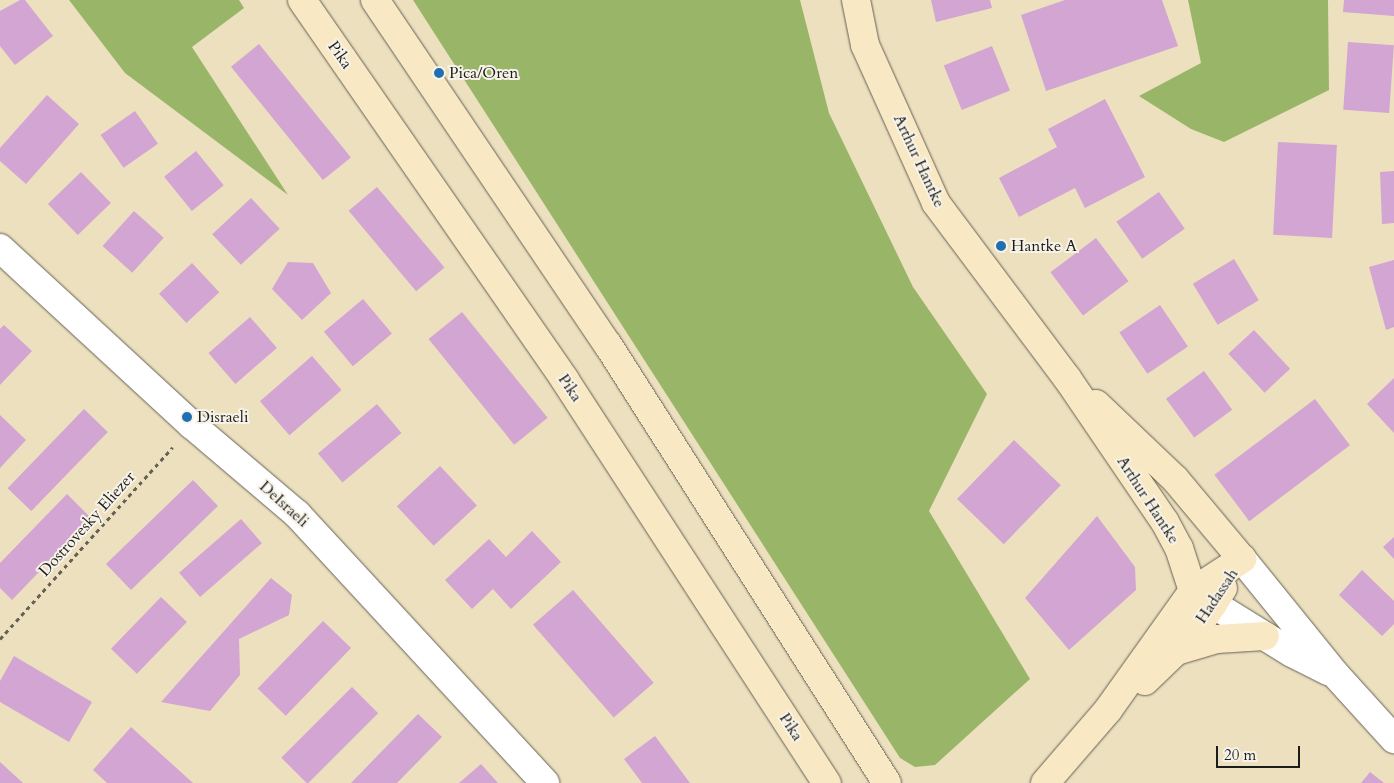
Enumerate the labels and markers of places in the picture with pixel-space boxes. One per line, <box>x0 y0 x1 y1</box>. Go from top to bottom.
place label: Pica/Oren <box>449 63 518 83</box>
marker: Pica/Oren <box>433 67 445 79</box>
place label: Hantke A <box>1011 236 1077 256</box>
marker: Hantke A <box>995 240 1007 252</box>
place label: Disraeli <box>197 407 248 427</box>
marker: Disraeli <box>181 411 193 423</box>

